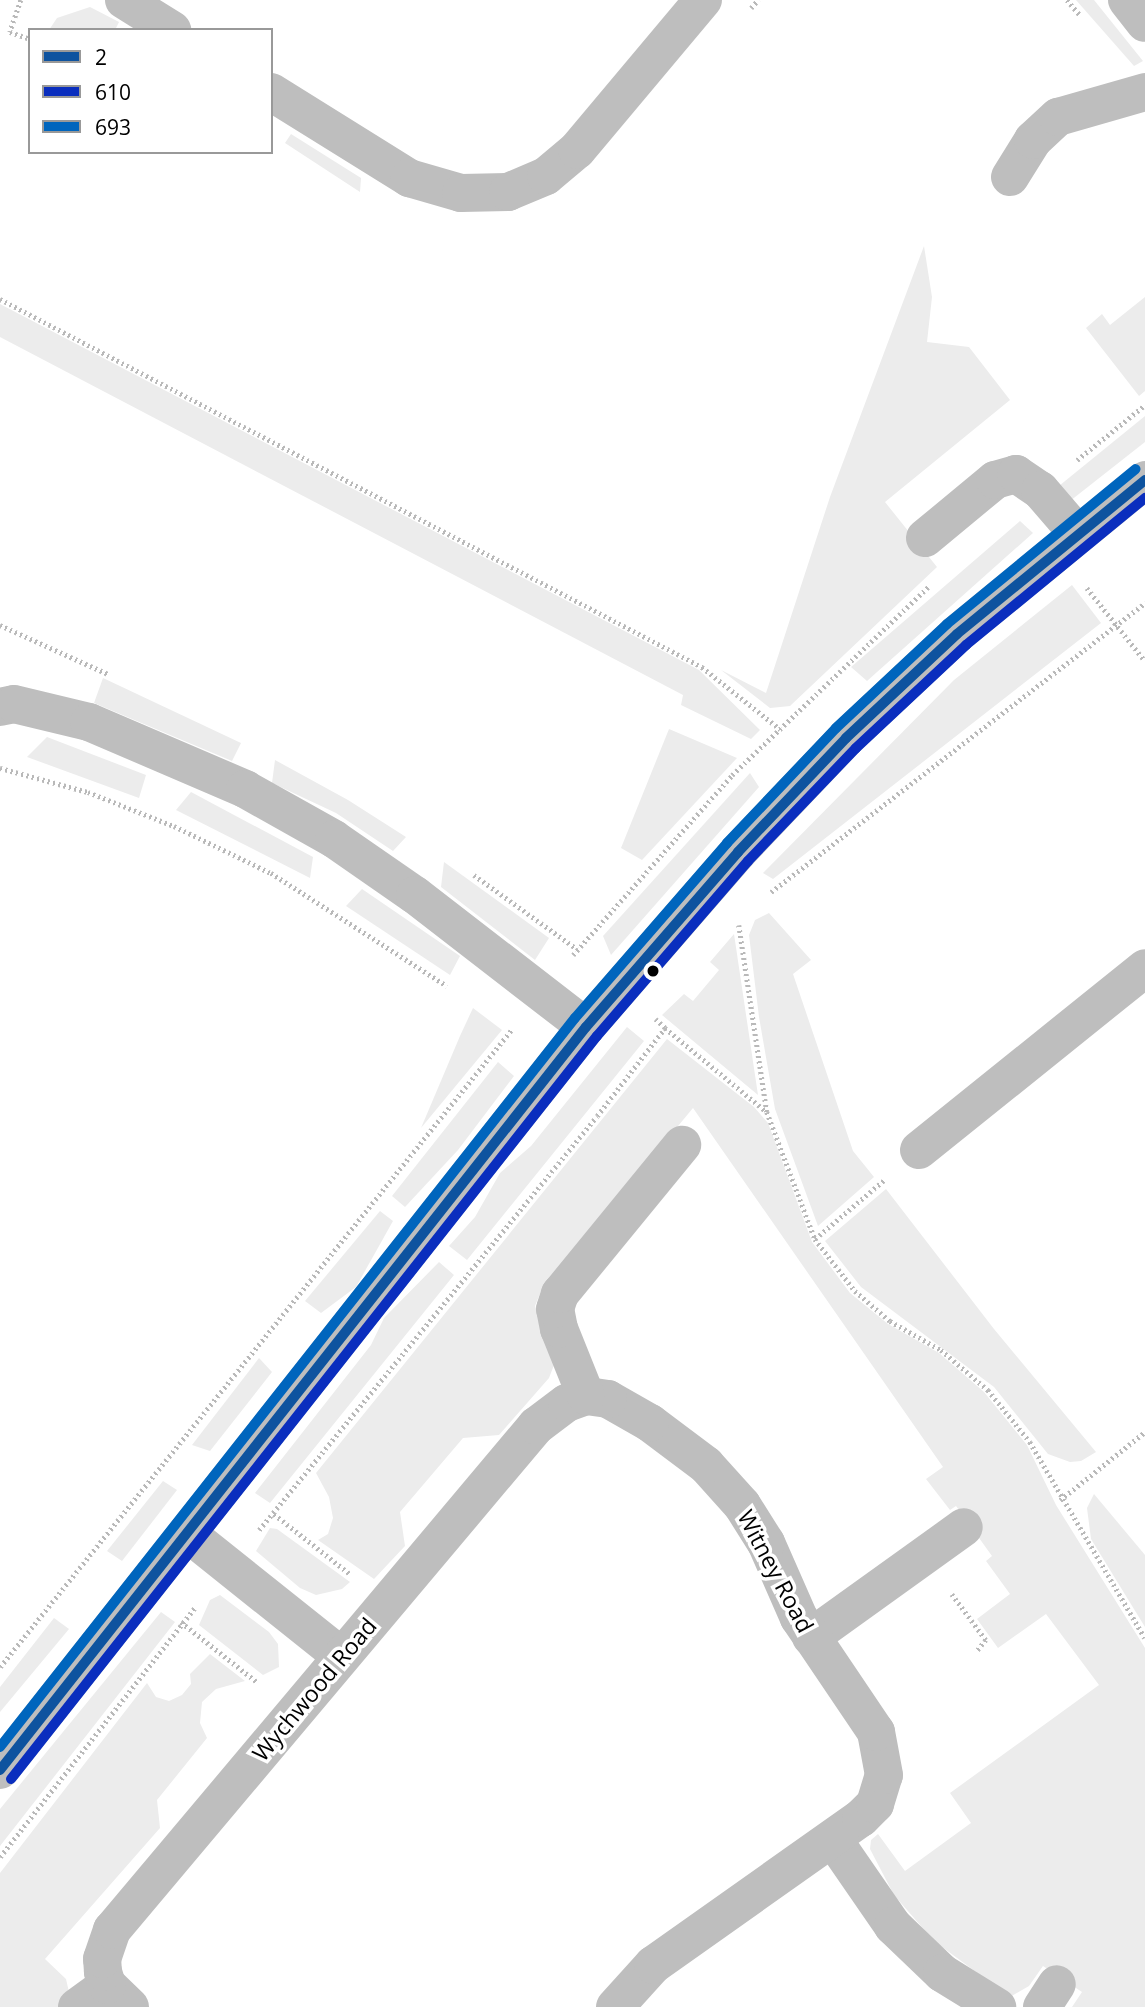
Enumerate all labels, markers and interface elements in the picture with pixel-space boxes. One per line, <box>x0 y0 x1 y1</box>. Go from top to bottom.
legend <box>28 28 273 154</box>
text: 2 <box>95 43 107 71</box>
text: 610 <box>95 78 131 106</box>
text: 693 <box>95 113 131 141</box>
unlabelled marker <box>646 964 660 978</box>
street label: Witney Road <box>732 1505 820 1637</box>
street label: Wychwood Road <box>246 1612 382 1766</box>

